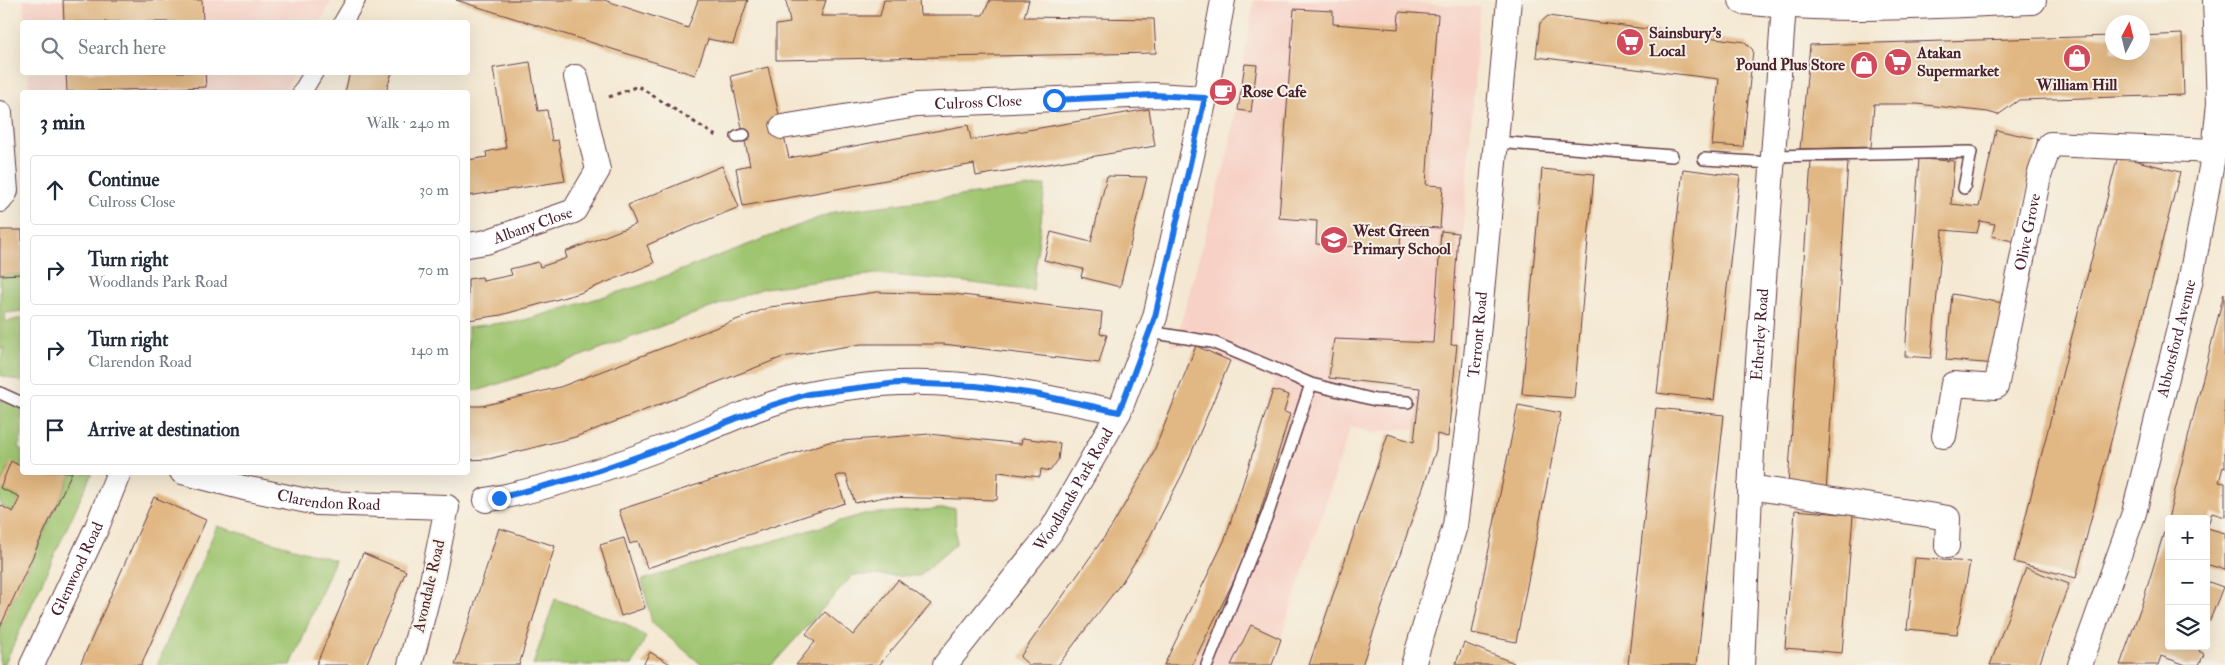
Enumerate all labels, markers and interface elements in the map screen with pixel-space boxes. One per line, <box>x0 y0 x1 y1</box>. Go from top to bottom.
north arrow <box>2105 15 2150 60</box>
search box <box>20 20 470 75</box>
place label: Sainsbury's Local <box>1649 23 1722 61</box>
supermarket icon: Sainsbury's Local <box>1615 27 1645 57</box>
icon: search <box>38 34 66 62</box>
text: Search here <box>78 36 166 60</box>
place label: Atakan Supermarket <box>1916 43 2000 82</box>
shop icon: William Hill <box>2062 43 2092 73</box>
supermarket icon: Atakan Supermarket <box>1883 47 1913 77</box>
shop icon: Pound Plus Store <box>1849 50 1879 80</box>
place label: Pound Plus Store <box>1736 55 1845 75</box>
place label: William Hill <box>2036 75 2118 95</box>
cafe icon: Rose Cafe <box>1208 77 1238 107</box>
place label: Rose Cafe <box>1242 82 1307 102</box>
route start <box>1043 89 1066 112</box>
street label: Culross Close <box>934 91 1023 114</box>
text: 3 min <box>40 109 85 136</box>
text: Walk · 240 m <box>366 113 450 133</box>
text: Continue <box>88 168 159 192</box>
icon: ahead <box>41 176 69 204</box>
text: 30 m <box>419 180 449 200</box>
street label: Olive Grove <box>2010 191 2045 273</box>
text: Culross Close <box>88 192 176 212</box>
street label: Albany Close <box>490 202 576 249</box>
place label: West Green Primary School <box>1352 221 1452 260</box>
school or university icon: West Green Primary School <box>1319 225 1349 255</box>
text: Turn right <box>88 248 168 272</box>
icon: right <box>41 256 69 284</box>
text: 70 m <box>418 260 449 280</box>
text: Woodlands Park Road <box>88 272 228 292</box>
street label: Abbotsford Avenue <box>2152 277 2201 400</box>
street label: Etherley Road <box>1747 288 1773 381</box>
street label: Terront Road <box>1464 291 1492 379</box>
text: Turn right <box>88 328 168 352</box>
icon: right <box>41 336 69 364</box>
text: 140 m <box>411 340 449 360</box>
text: Clarendon Road <box>88 352 192 372</box>
icon: arrive <box>41 416 69 444</box>
text: Arrive at destination <box>88 418 240 442</box>
street label: Woodlands Park Road <box>1029 424 1118 556</box>
street label: Clarendon Road <box>275 485 381 515</box>
route end <box>488 487 511 510</box>
map controls <box>2165 515 2210 650</box>
button: + <box>2165 515 2210 560</box>
street label: Glenwood Road <box>46 519 108 620</box>
street label: Avondale Road <box>408 538 449 635</box>
button: − <box>2165 560 2210 605</box>
button: layers <box>2165 605 2210 650</box>

